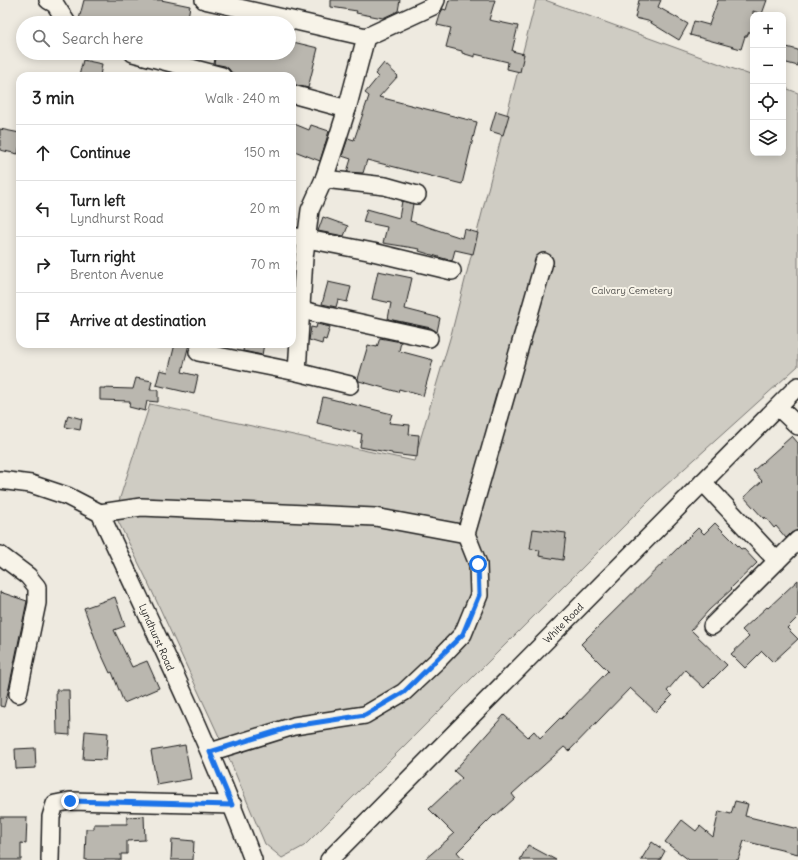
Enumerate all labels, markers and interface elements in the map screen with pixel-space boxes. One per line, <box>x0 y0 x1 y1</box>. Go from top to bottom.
map controls <box>750 12 786 156</box>
button: + <box>750 12 786 48</box>
search box <box>16 16 296 60</box>
icon: search <box>30 27 52 49</box>
text: Search here <box>62 29 143 48</box>
button: − <box>750 48 786 84</box>
button: locate <box>750 84 786 120</box>
text: 3 min <box>32 87 74 109</box>
text: Walk · 240 m <box>205 90 280 107</box>
button: layers <box>750 120 786 156</box>
icon: ahead <box>32 142 54 164</box>
text: Continue <box>70 143 131 162</box>
text: 150 m <box>244 144 280 161</box>
text: Turn left <box>70 191 125 210</box>
icon: left <box>32 198 54 220</box>
text: 20 m <box>250 200 280 217</box>
text: Lyndhurst Road <box>70 210 164 227</box>
text: Turn right <box>70 247 135 266</box>
icon: right <box>32 254 54 276</box>
text: 70 m <box>251 256 280 273</box>
text: Brenton Avenue <box>70 266 164 283</box>
park label: Calvary Cemetery <box>591 284 673 297</box>
icon: arrive <box>32 310 54 332</box>
text: Arrive at destination <box>70 311 206 330</box>
route start <box>469 555 487 573</box>
street label: White Road <box>541 600 586 646</box>
street label: Lyndhurst Road <box>136 602 177 673</box>
route end <box>61 792 79 810</box>

